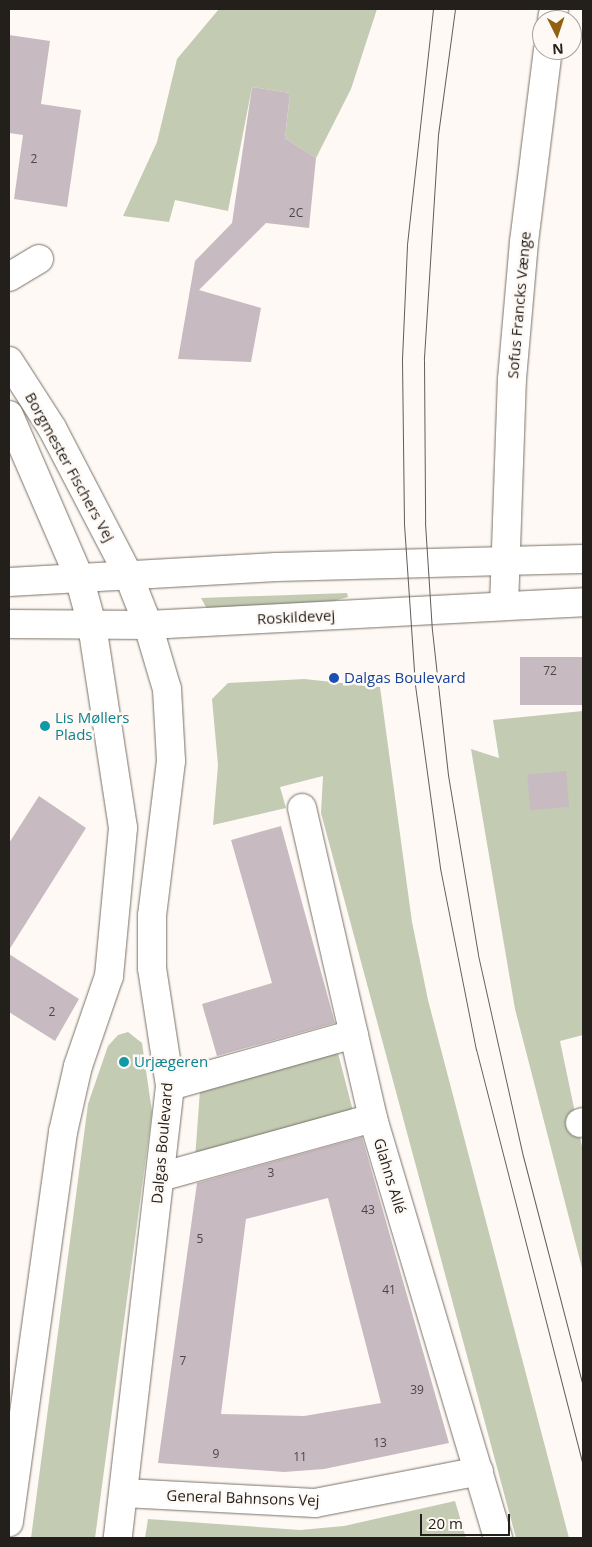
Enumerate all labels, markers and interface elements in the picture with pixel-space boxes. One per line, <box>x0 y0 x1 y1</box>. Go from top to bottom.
north arrow <box>532 10 582 60</box>
text: N <box>552 40 564 59</box>
house number: 2 <box>31 152 37 166</box>
house number: 2C <box>289 206 303 220</box>
street label: Sofus Francks Vænge <box>504 231 534 379</box>
street label: Borgmester Fischers Vej <box>21 389 119 545</box>
street label: Roskildevej <box>256 606 336 628</box>
house number: 72 <box>543 664 557 678</box>
place label: Dalgas Boulevard <box>344 669 466 687</box>
marker: Dalgas Boulevard <box>328 672 340 684</box>
place label: Lis Møllers Plads <box>55 708 129 743</box>
marker: Lis Møllers Plads <box>39 720 51 732</box>
house number: 2 <box>49 1005 55 1019</box>
place label: Urjægeren <box>134 1053 208 1071</box>
marker: Urjægeren <box>118 1056 130 1068</box>
street label: Dalgas Boulevard <box>148 1082 176 1204</box>
street label: Glahns Allé <box>370 1136 410 1216</box>
house number: 3 <box>268 1166 274 1180</box>
house number: 43 <box>361 1203 375 1217</box>
house number: 5 <box>197 1232 203 1246</box>
house number: 41 <box>382 1283 396 1297</box>
house number: 7 <box>180 1354 186 1368</box>
house number: 39 <box>410 1383 424 1397</box>
house number: 13 <box>373 1436 387 1450</box>
house number: 9 <box>213 1447 219 1461</box>
house number: 11 <box>293 1450 307 1464</box>
street label: General Bahnsons Vej <box>166 1486 320 1510</box>
scale bar <box>422 1504 512 1536</box>
text: 20 m <box>428 1513 463 1533</box>

